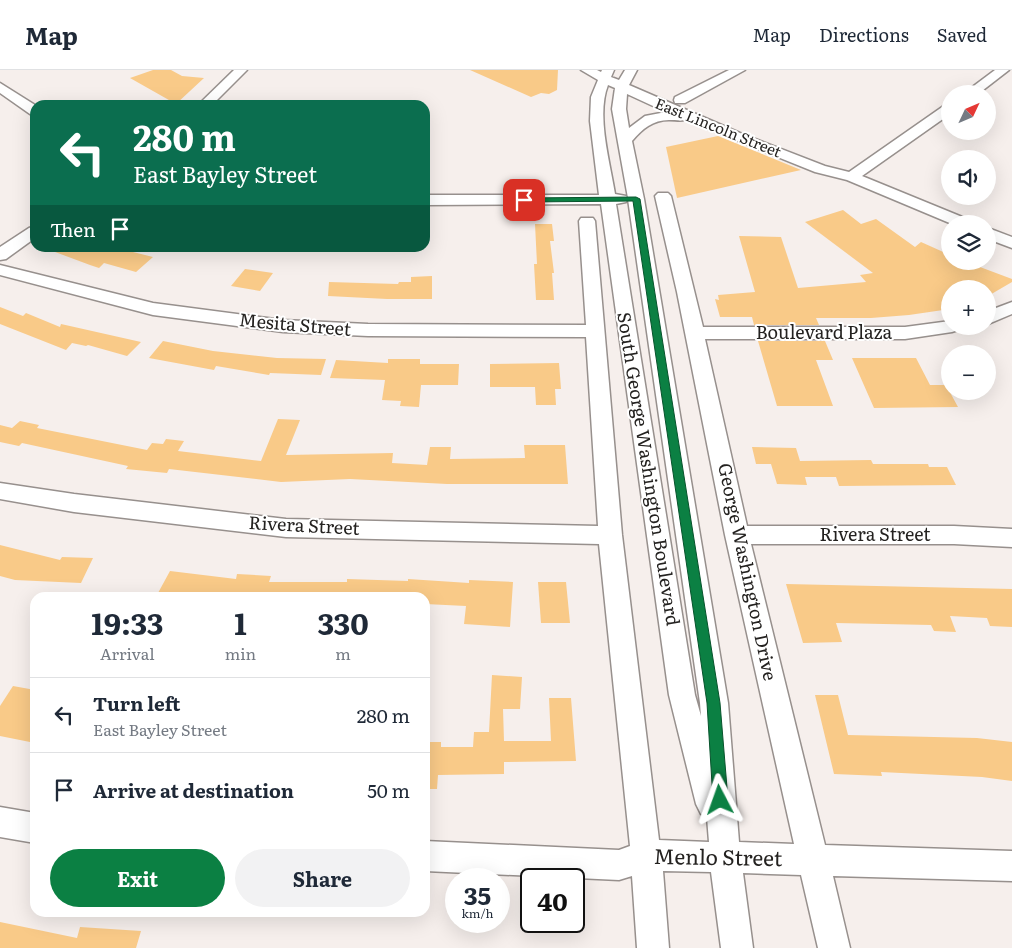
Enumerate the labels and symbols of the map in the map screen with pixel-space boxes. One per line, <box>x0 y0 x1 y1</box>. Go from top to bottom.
north arrow <box>941 85 996 140</box>
street label: East Lincoln Street <box>652 91 785 162</box>
pin <box>503 179 545 221</box>
street label: Mesita Street <box>238 305 353 342</box>
street label: South George Washington Boulevard <box>611 310 688 628</box>
street label: Boulevard Plaza <box>756 318 893 345</box>
street label: George Washington Drive <box>712 460 785 683</box>
street label: Rivera Street <box>248 508 361 541</box>
street label: Rivera Street <box>819 520 931 547</box>
position arrow <box>693 773 745 825</box>
street label: Menlo Street <box>653 839 783 872</box>
speed limit sign: 40 <box>520 868 585 933</box>

